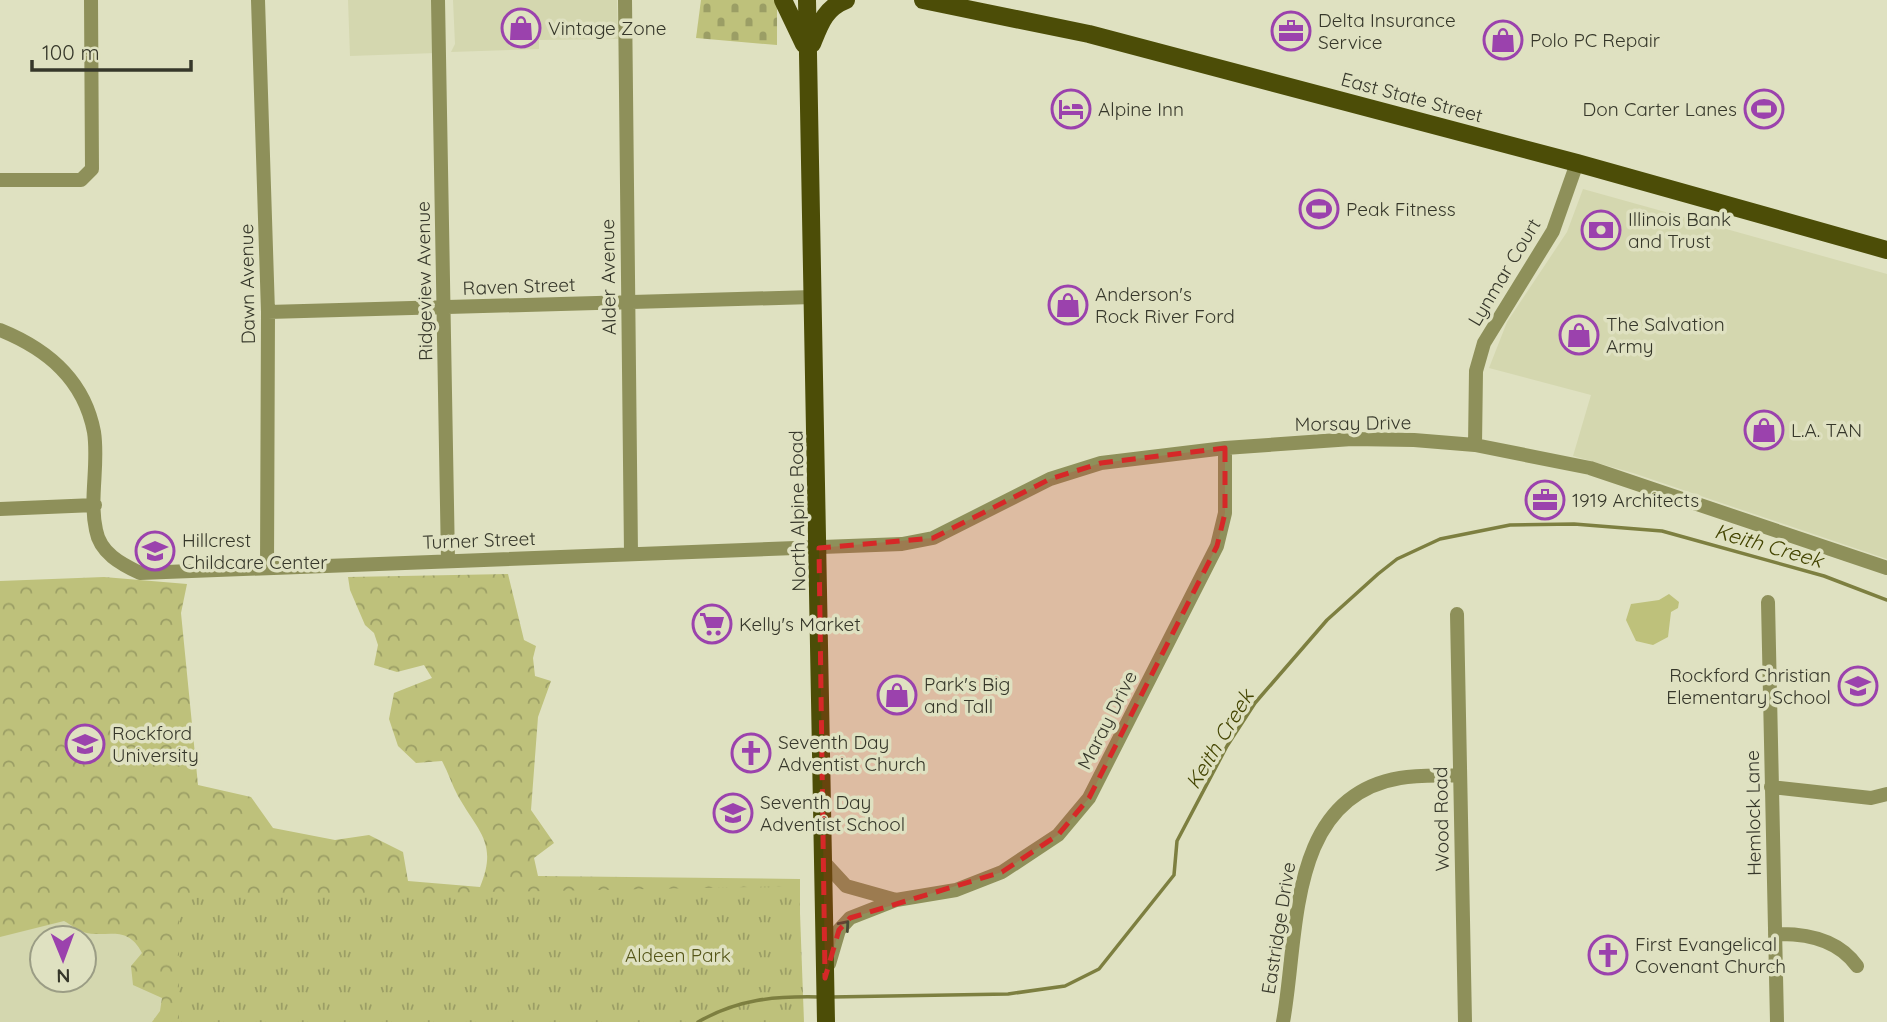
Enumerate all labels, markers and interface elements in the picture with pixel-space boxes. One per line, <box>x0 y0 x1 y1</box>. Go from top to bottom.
shop icon: Vintage Zone <box>500 7 542 49</box>
place label: Delta Insurance Service <box>1318 8 1456 54</box>
office icon: Delta Insurance Service <box>1270 10 1312 52</box>
place label: Vintage Zone <box>548 16 666 40</box>
shop icon: Polo PC Repair <box>1482 19 1524 61</box>
scale bar <box>32 28 191 72</box>
place label: Polo PC Repair <box>1530 28 1661 52</box>
text: 100 m <box>42 39 100 65</box>
street label: East State Street <box>1339 67 1485 127</box>
hotel icon: Alpine Inn <box>1050 88 1092 130</box>
sports icon: Don Carter Lanes <box>1743 88 1785 130</box>
place label: Alpine Inn <box>1098 97 1184 121</box>
place label: Don Carter Lanes <box>1582 97 1737 121</box>
sports icon: Peak Fitness <box>1298 188 1340 230</box>
place label: Peak Fitness <box>1346 197 1456 221</box>
street label: Ridgeview Avenue <box>411 201 437 361</box>
place label: Illinois Bank and Trust <box>1628 207 1731 253</box>
bank icon: Illinois Bank and Trust <box>1580 209 1622 251</box>
street label: Lynmar Court <box>1462 214 1546 330</box>
street label: Alder Avenue <box>595 219 621 335</box>
street label: Dawn Avenue <box>234 224 260 344</box>
street label: Raven Street <box>462 272 576 300</box>
place label: Anderson's Rock River Ford <box>1095 282 1235 328</box>
shop icon: Anderson's Rock River Ford <box>1047 284 1089 326</box>
place label: The Salvation Army <box>1606 312 1725 358</box>
shop icon: The Salvation Army <box>1558 314 1600 356</box>
shop icon: L.A. TAN <box>1743 409 1785 451</box>
street label: Morsay Drive <box>1294 410 1412 436</box>
place label: L.A. TAN <box>1791 418 1862 442</box>
street label: North Alpine Road <box>784 430 810 592</box>
office icon: 1919 Architects <box>1524 479 1566 521</box>
place label: 1919 Architects <box>1572 488 1699 512</box>
water label: Keith Creek <box>1712 517 1828 573</box>
street label: Turner Street <box>422 526 536 554</box>
place label: Hillcrest Childcare Center <box>182 528 328 574</box>
school or university icon: Hillcrest Childcare Center <box>134 530 176 572</box>
supermarket icon: Kelly's Market <box>691 603 733 645</box>
place label: Kelly's Market <box>739 612 861 636</box>
place label: Rockford Christian Elementary School <box>1666 663 1831 709</box>
school or university icon: Rockford Christian Elementary School <box>1837 665 1879 707</box>
street label: Maray Drive <box>1072 667 1142 773</box>
place label: Park's Big and Tall <box>924 672 1010 718</box>
shop icon: Park's Big and Tall <box>876 674 918 716</box>
water label: Keith Creek <box>1179 683 1260 793</box>
place label: Rockford University <box>112 721 199 767</box>
school or university icon: Rockford University <box>64 723 106 765</box>
place label: Seventh Day Adventist Church <box>778 730 926 776</box>
church icon: Seventh Day Adventist Church <box>730 732 772 774</box>
street label: Hemlock Lane <box>1740 750 1766 876</box>
street label: Wood Road <box>1428 766 1454 872</box>
place label: Seventh Day Adventist School <box>760 790 905 836</box>
school or university icon: Seventh Day Adventist School <box>712 792 754 834</box>
street label: Eastridge Drive <box>1256 860 1300 996</box>
one-way arrow <box>837 920 850 933</box>
north arrow <box>28 924 98 994</box>
place label: First Evangelical Covenant Church <box>1635 932 1786 978</box>
church icon: First Evangelical Covenant Church <box>1587 934 1629 976</box>
park label: Aldeen Park <box>625 943 731 967</box>
text: N <box>56 964 70 988</box>

